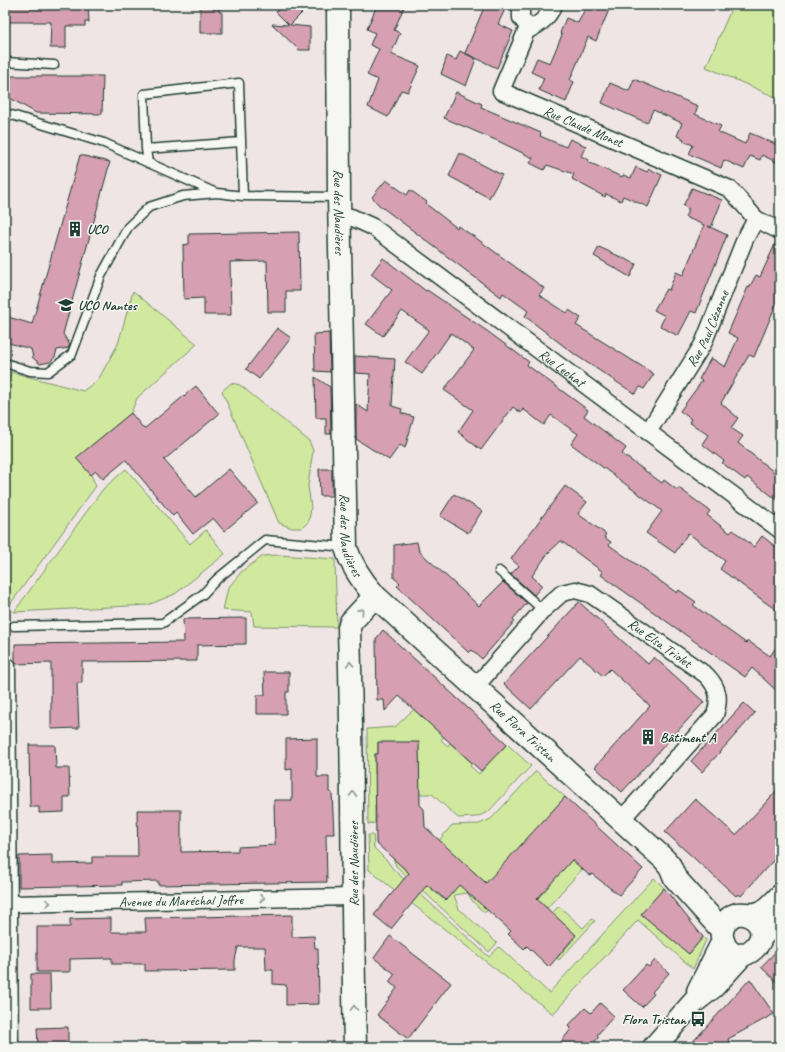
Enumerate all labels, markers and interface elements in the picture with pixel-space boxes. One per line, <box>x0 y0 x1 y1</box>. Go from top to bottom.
street label: Rue Claude Monet <box>541 102 627 151</box>
street label: Rue des Naudières <box>330 169 349 256</box>
building icon: UCO <box>66 220 84 238</box>
place label: UCO <box>87 221 109 238</box>
street label: Rue Paul Cézanne <box>683 286 733 370</box>
school or university icon: UCO Nantes <box>57 296 75 314</box>
place label: UCO Nantes <box>78 297 139 314</box>
street label: Rue Lechat <box>536 345 590 392</box>
street label: Rue des Naudières <box>336 493 367 581</box>
one-way arrow <box>356 608 363 616</box>
street label: Rue Elsa Triolet <box>625 615 696 672</box>
one-way arrow <box>345 661 354 667</box>
street label: Rue Flora Tristan <box>487 697 560 766</box>
building icon: Bâtiment A <box>639 728 657 746</box>
place label: Bâtiment A <box>660 729 717 746</box>
one-way arrow <box>349 791 357 797</box>
street label: Rue des Naudières <box>345 820 362 907</box>
street label: Avenue du Maréchal Joffre <box>119 891 245 910</box>
one-way arrow <box>259 894 265 902</box>
one-way arrow <box>45 898 51 907</box>
one-way arrow <box>350 1005 358 1011</box>
bus stop icon: Flora Tristan <box>689 1010 707 1028</box>
place label: Flora Tristan <box>622 1011 688 1028</box>

